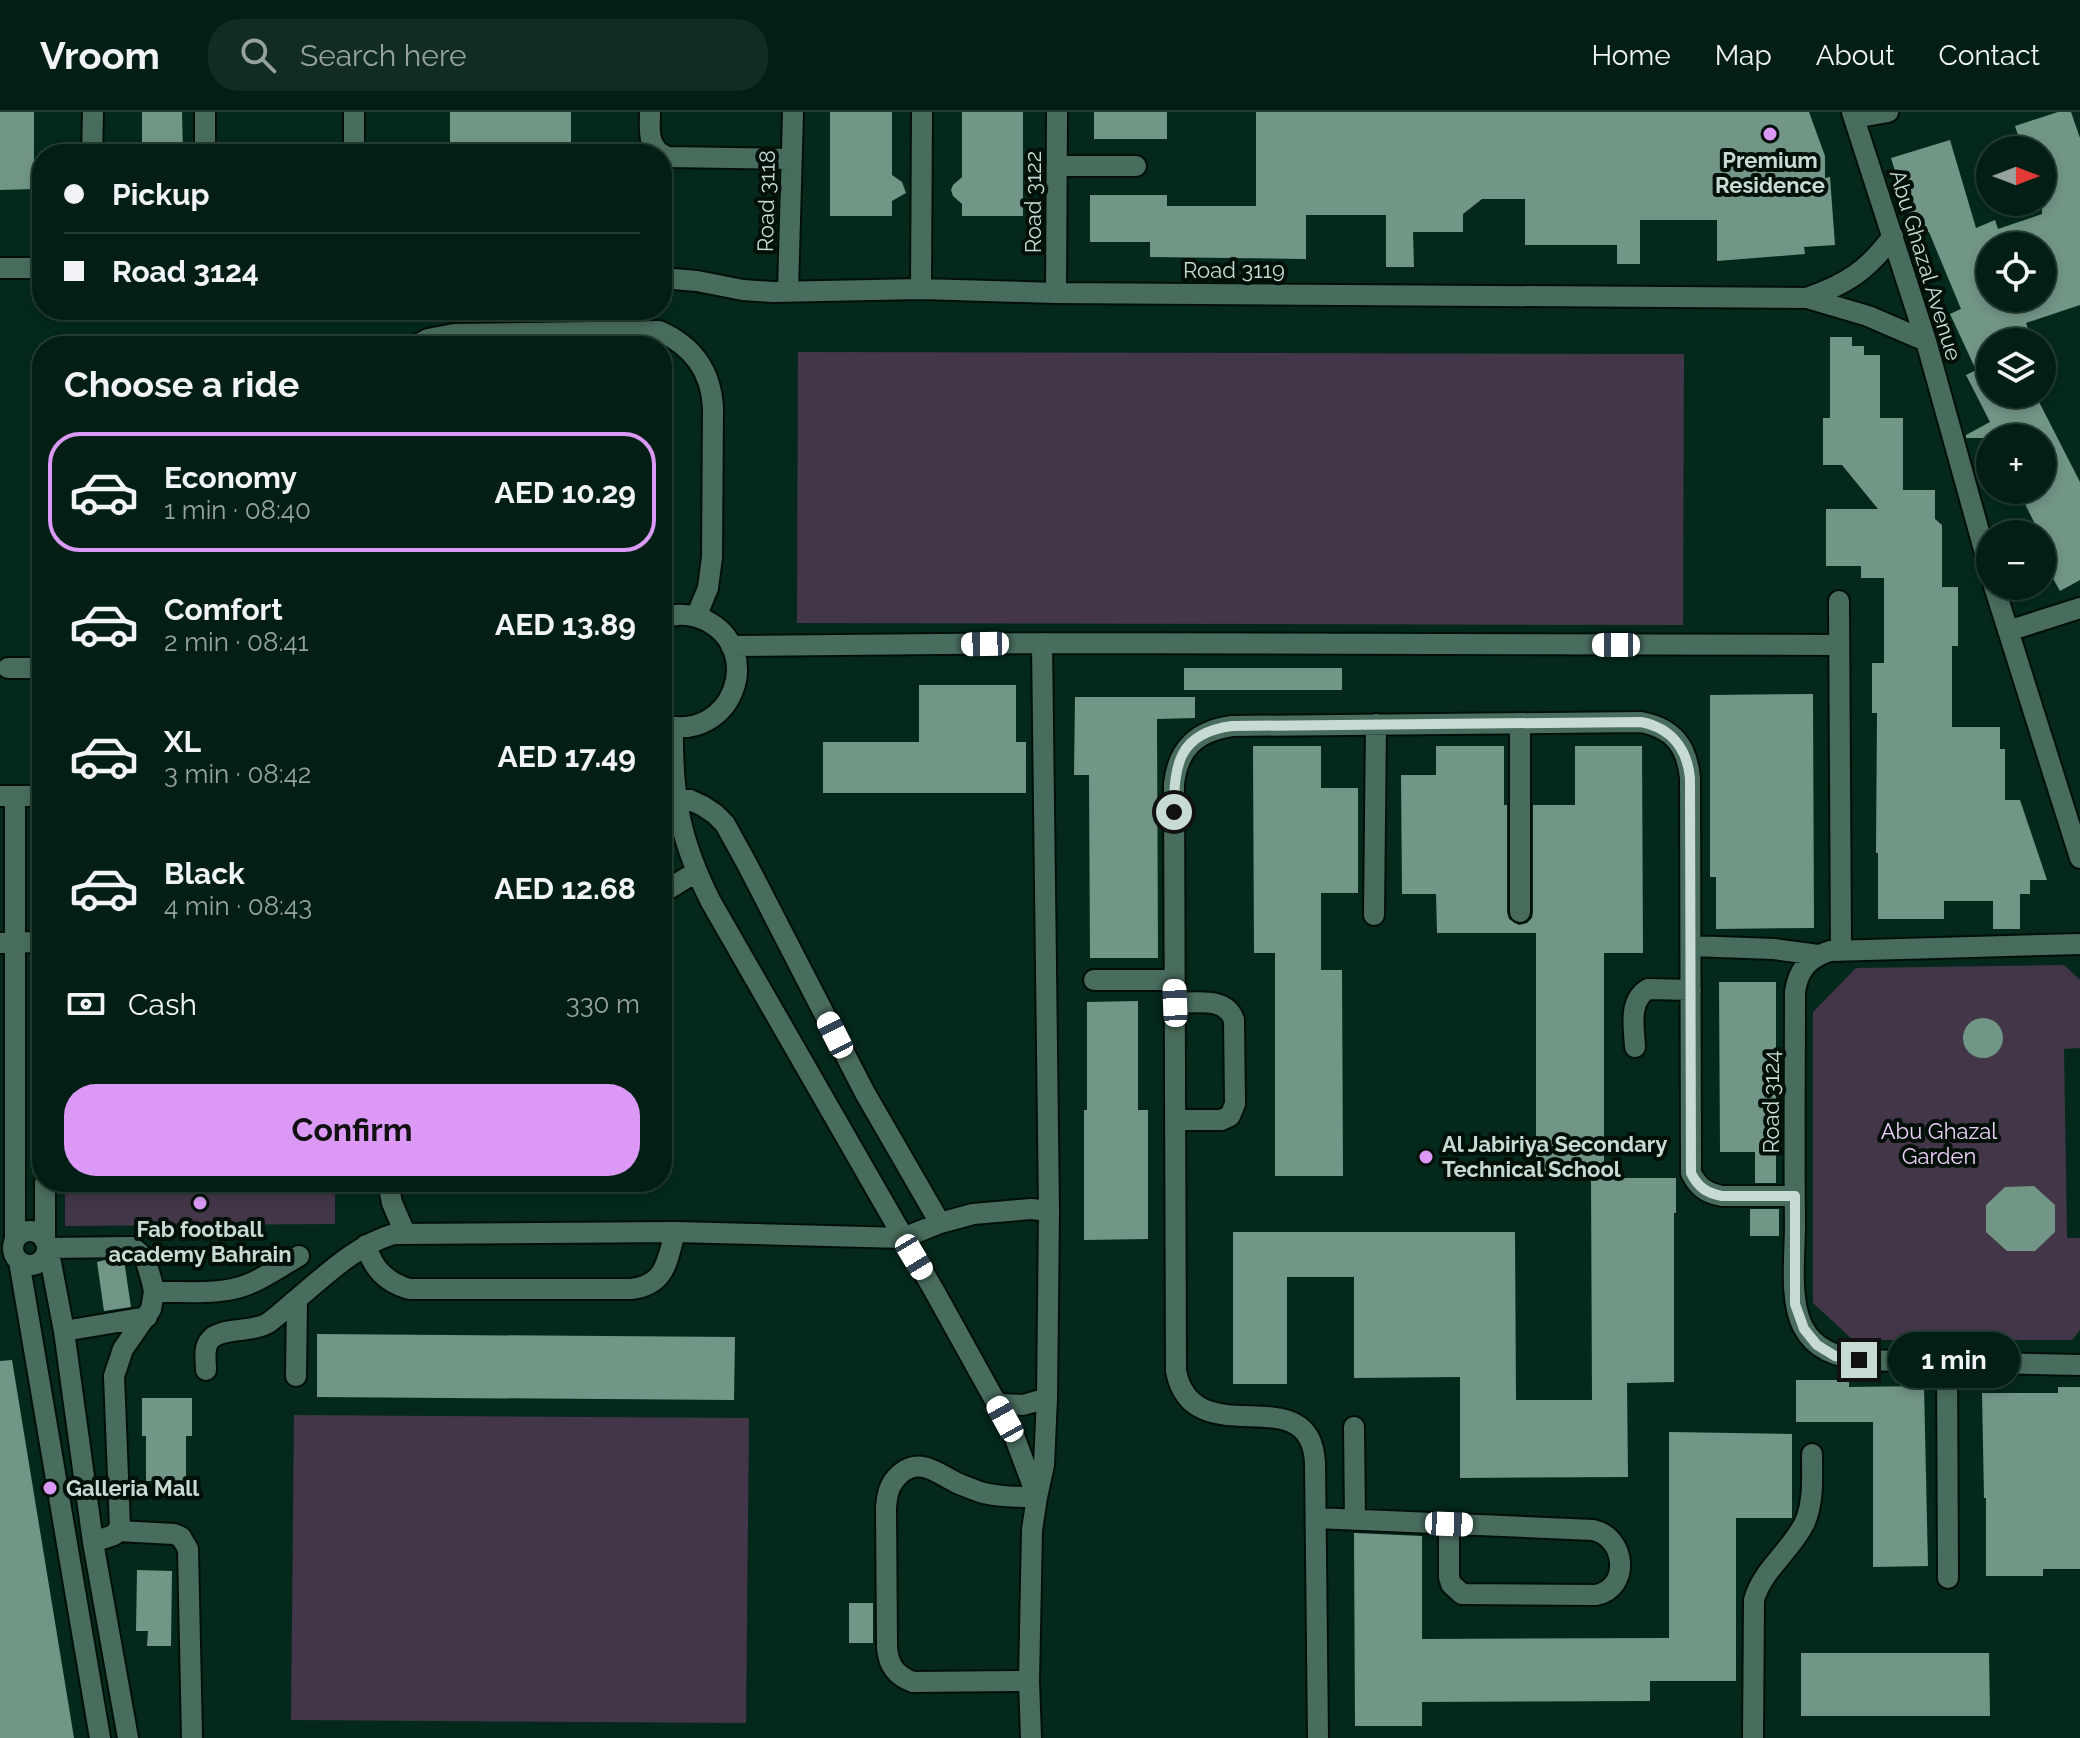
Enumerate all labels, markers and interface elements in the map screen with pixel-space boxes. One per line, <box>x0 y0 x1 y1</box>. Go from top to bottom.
search box <box>208 19 768 91</box>
text: Vroom <box>40 33 160 78</box>
icon: search <box>236 33 280 77</box>
text: Search here <box>300 38 467 73</box>
text: Home <box>1591 39 1671 72</box>
text: Map <box>1715 39 1772 72</box>
text: About <box>1816 39 1895 72</box>
text: Contact <box>1939 39 2040 72</box>
marker: Premium Residence <box>1761 125 1779 143</box>
north arrow <box>1976 136 2056 216</box>
map controls <box>1976 136 2056 600</box>
place label: Premium Residence <box>1715 147 1825 198</box>
street label: Road 3118 <box>752 150 780 252</box>
street label: Road 3122 <box>1020 151 1046 253</box>
street label: Abu Ghazal Avenue <box>1885 167 1967 364</box>
text: Pickup <box>112 177 210 212</box>
button: locate <box>1976 232 2056 312</box>
text: Road 3124 <box>112 254 259 289</box>
street label: Road 3119 <box>1183 257 1285 283</box>
button: layers <box>1976 328 2056 408</box>
text: Choose a ride <box>64 363 299 405</box>
button: + <box>1976 424 2056 504</box>
icon: car <box>68 456 140 528</box>
text: Economy <box>164 460 297 495</box>
text: AED 10.29 <box>495 475 636 510</box>
text: 1 min · 08:40 <box>164 495 311 525</box>
button: − <box>1976 520 2056 600</box>
icon: car <box>68 588 140 660</box>
text: Comfort <box>164 592 283 627</box>
text: AED 13.89 <box>495 607 636 642</box>
text: 2 min · 08:41 <box>164 627 309 657</box>
car <box>961 632 1009 656</box>
car <box>1592 633 1640 657</box>
icon: car <box>68 720 140 792</box>
text: XL <box>164 724 201 759</box>
text: AED 17.49 <box>498 739 636 774</box>
text: 3 min · 08:42 <box>164 759 311 789</box>
route start <box>1156 794 1192 830</box>
icon: car <box>68 852 140 924</box>
text: Black <box>164 856 245 891</box>
text: AED 12.68 <box>494 871 636 906</box>
text: 4 min · 08:43 <box>164 891 312 921</box>
car <box>1162 979 1188 1027</box>
icon: cash <box>64 982 108 1026</box>
text: Cash <box>128 987 197 1022</box>
text: 330 m <box>566 989 640 1019</box>
car <box>813 1008 857 1062</box>
street label: Road 3124 <box>1758 1050 1784 1154</box>
button: Confirm <box>64 1084 640 1176</box>
park label: Abu Ghazal Garden <box>1881 1118 1997 1169</box>
place label: Al Jabiriya Secondary Technical School <box>1442 1131 1667 1182</box>
marker: Al Jabiriya Secondary Technical School <box>1417 1148 1435 1166</box>
marker: Fab football academy Bahrain <box>191 1194 209 1212</box>
place label: Fab football academy Bahrain <box>109 1216 292 1267</box>
car <box>891 1230 937 1284</box>
callout: 1 min <box>1887 1332 2019 1388</box>
route end <box>1841 1342 1877 1378</box>
text: 1 min <box>1921 1345 1987 1375</box>
car <box>983 1392 1027 1446</box>
place label: Galleria Mall <box>66 1475 200 1501</box>
marker: Galleria Mall <box>41 1479 59 1497</box>
car <box>1425 1511 1473 1537</box>

